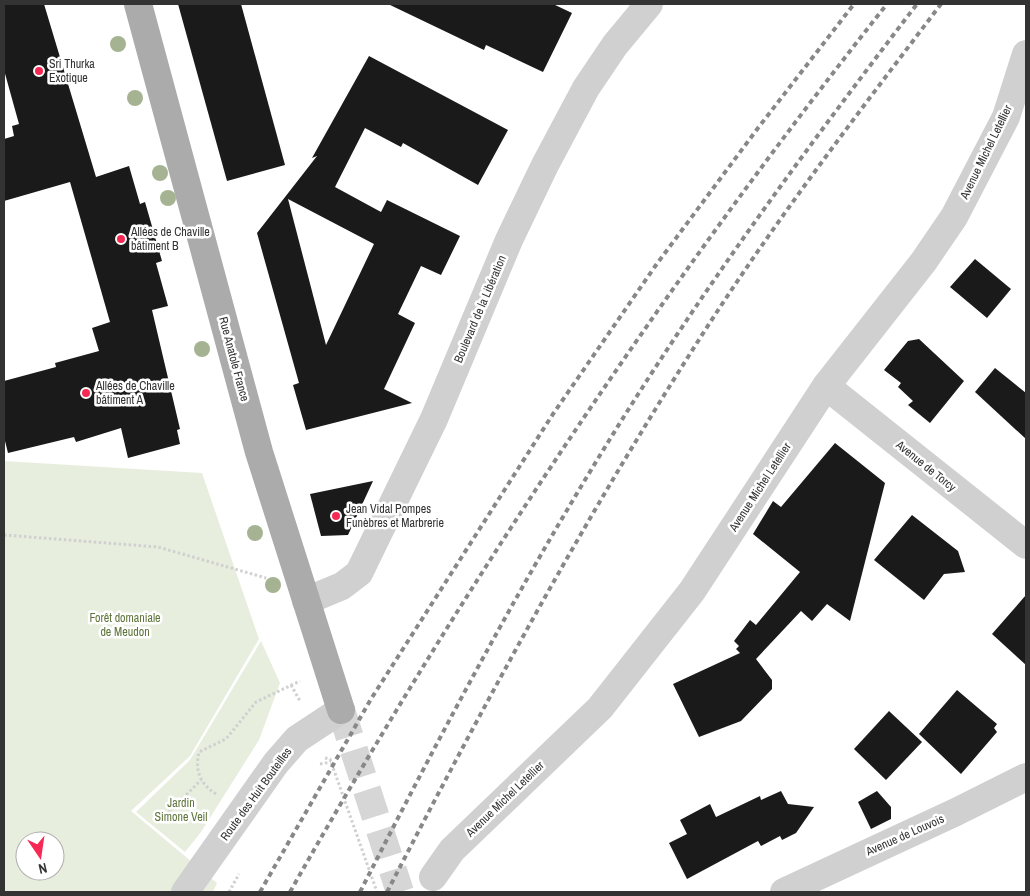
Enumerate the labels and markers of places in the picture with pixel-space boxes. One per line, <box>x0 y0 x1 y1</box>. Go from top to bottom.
place label: Sri Thurka Exotique <box>49 56 95 86</box>
marker: Sri Thurka Exotique <box>33 65 45 77</box>
place label: Allées de Chaville bâtiment B <box>130 224 210 254</box>
marker: Allées de Chaville bâtiment B <box>115 233 127 245</box>
place label: Allées de Chaville bâtiment A <box>95 378 175 408</box>
marker: Allées de Chaville bâtiment A <box>80 387 92 399</box>
place label: Jean Vidal Pompes Funèbres et Marbrerie <box>346 501 444 531</box>
marker: Jean Vidal Pompes Funèbres et Marbrerie <box>330 510 342 522</box>

